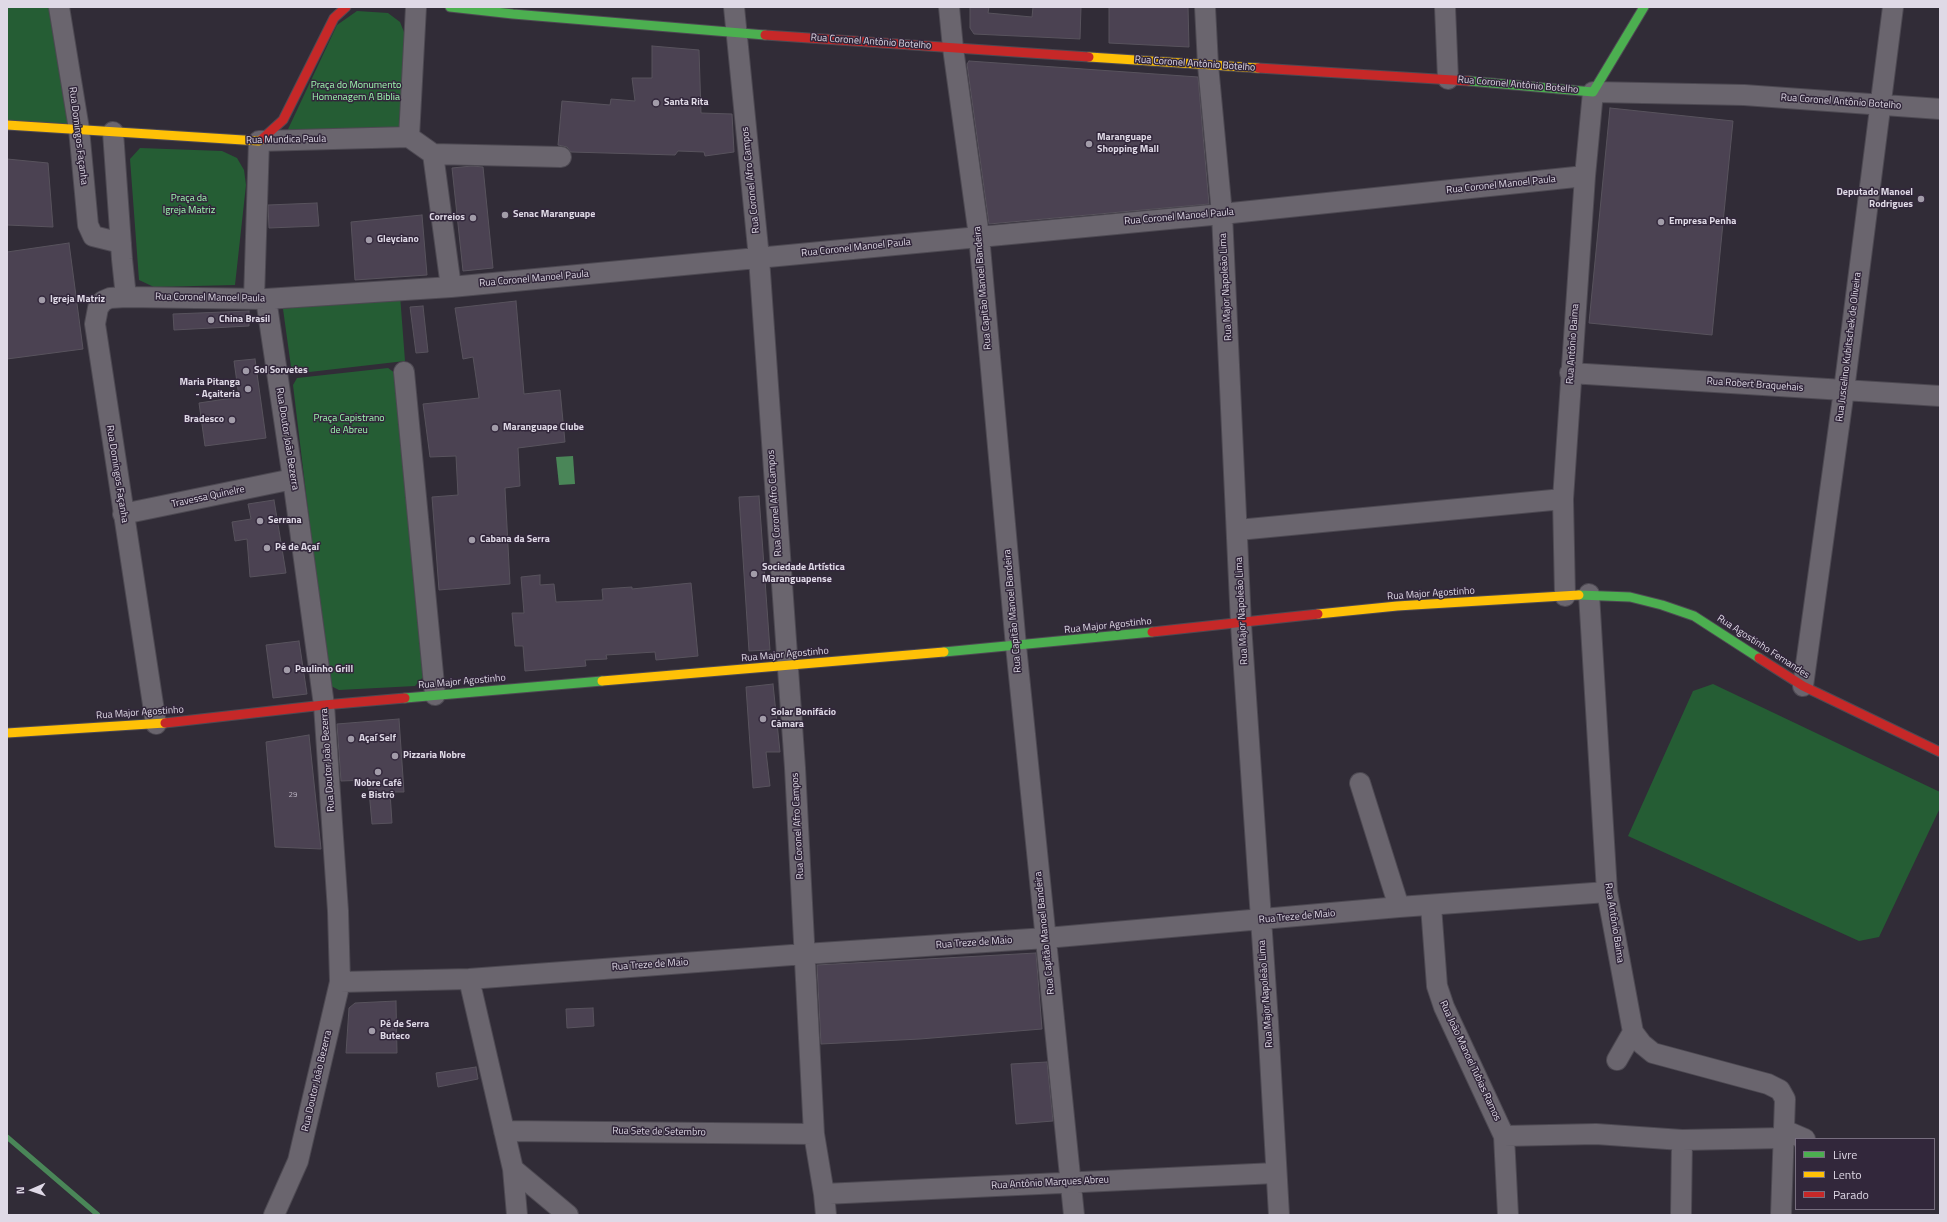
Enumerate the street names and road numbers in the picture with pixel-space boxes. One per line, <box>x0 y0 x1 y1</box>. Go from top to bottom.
street label: Rua Coronel Antônio Botelho <box>810 32 932 52</box>
street label: Rua Coronel Antônio Botelho <box>1134 54 1256 74</box>
street label: Rua Coronel Antônio Botelho <box>1457 74 1579 96</box>
street label: Rua Domingos Façanha <box>66 86 90 186</box>
street label: Rua Coronel Antônio Botelho <box>1780 92 1902 112</box>
street label: Rua Coronel Afro Campos <box>739 126 763 234</box>
street label: Rua Mundica Paula <box>246 133 326 147</box>
street label: Rua Coronel Manoel Paula <box>1446 173 1556 197</box>
street label: Rua Coronel Manoel Paula <box>1124 206 1234 228</box>
street label: Rua Capitão Manoel Bandeira <box>972 226 994 350</box>
street label: Rua Major Napoleão Lima <box>1217 233 1235 341</box>
street label: Rua Coronel Manoel Paula <box>801 236 911 260</box>
street label: Rua Coronel Manoel Paula <box>479 268 589 290</box>
street label: Rua Juscelino Kubitschek de Oliveira <box>1834 272 1864 422</box>
street label: Rua Coronel Manoel Paula <box>155 291 265 305</box>
street label: Rua Antônio Baima <box>1564 303 1582 385</box>
street label: Rua Robert Braquehais <box>1706 376 1804 394</box>
street label: Rua Doutor João Bezerra <box>273 387 301 491</box>
street label: Rua Domingos Façanha <box>103 424 131 524</box>
street label: Rua Coronel Afro Campos <box>765 449 785 557</box>
street label: Travessa Quinelre <box>170 483 246 511</box>
street label: Rua Capitão Manoel Bandeira <box>1002 549 1024 673</box>
street label: Rua Major Napoleão Lima <box>1233 557 1251 665</box>
street label: Rua Major Agostinho <box>1387 585 1475 603</box>
street label: Rua Agostinho Fernandes <box>1715 613 1811 681</box>
street label: Rua Major Agostinho <box>1064 615 1152 637</box>
street label: Rua Major Agostinho <box>741 645 829 665</box>
street label: Rua Major Agostinho <box>418 672 506 692</box>
street label: Rua Major Agostinho <box>96 704 184 722</box>
street label: Rua Doutor João Bezerra <box>318 708 338 812</box>
street label: Rua Coronel Afro Campos <box>789 772 807 880</box>
street label: Rua Capitão Manoel Bandeira <box>1033 871 1057 995</box>
street label: Rua Antônio Baima <box>1602 882 1626 964</box>
street label: Rua Treze de Maio <box>1258 908 1336 926</box>
street label: Rua Treze de Maio <box>935 934 1013 952</box>
street label: Rua Major Napoleão Lima <box>1256 940 1276 1048</box>
street label: Rua Treze de Maio <box>611 956 689 974</box>
street label: Rua João Manoel Tubias Ramos <box>1437 999 1503 1123</box>
street label: Rua Doutor João Bezerra <box>300 1029 334 1133</box>
street label: Rua Sete de Setembro <box>612 1125 706 1139</box>
street label: Rua Antônio Marques Abreu <box>991 1174 1109 1192</box>

